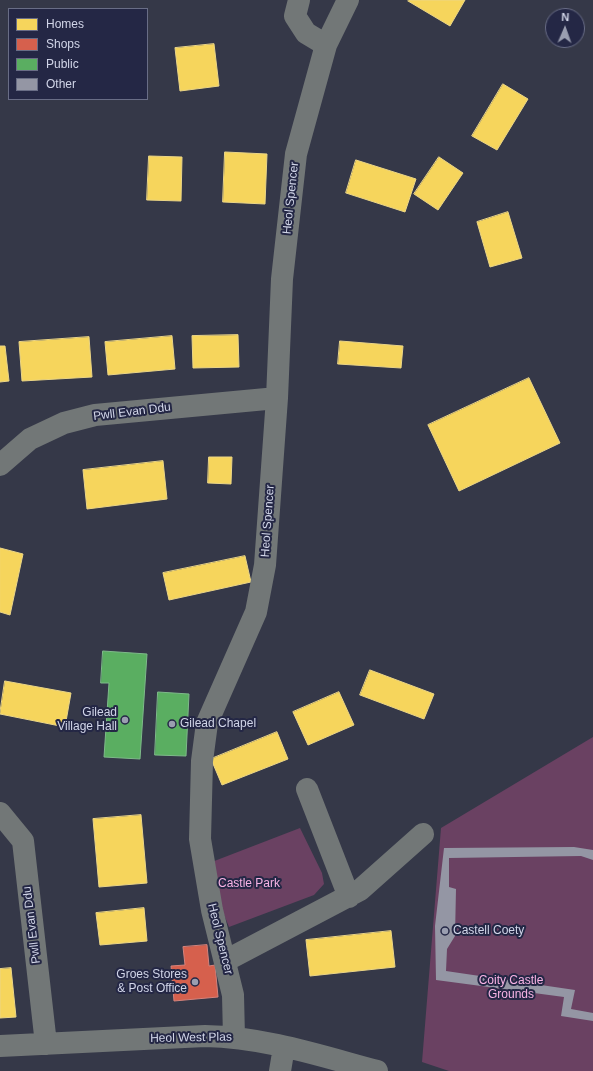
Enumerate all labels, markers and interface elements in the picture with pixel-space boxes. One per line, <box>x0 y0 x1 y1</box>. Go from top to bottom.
legend <box>8 8 148 100</box>
north arrow <box>545 8 585 48</box>
text: N <box>561 11 570 23</box>
text: Homes <box>46 17 84 31</box>
text: Shops <box>46 37 80 51</box>
text: Public <box>46 57 79 71</box>
text: Other <box>46 77 76 91</box>
street label: Heol Spencer <box>280 161 302 235</box>
street label: Pwll Evan Ddu <box>92 400 172 424</box>
street label: Heol Spencer <box>258 484 278 558</box>
place label: Gilead Village Hall <box>57 706 117 734</box>
marker: Gilead Village Hall <box>120 715 130 725</box>
place label: Gilead Chapel <box>180 717 256 731</box>
marker: Gilead Chapel <box>167 719 177 729</box>
park label: Castle Park <box>218 877 280 891</box>
street label: Pwll Evan Ddu <box>20 885 44 965</box>
street label: Heol Spencer <box>204 902 236 976</box>
place label: Castell Coety <box>453 924 524 938</box>
marker: Castell Coety <box>440 926 450 936</box>
place label: Groes Stores & Post Office <box>116 968 187 996</box>
park label: Coity Castle Grounds <box>479 974 543 1002</box>
marker: Groes Stores & Post Office <box>190 977 200 987</box>
street label: Heol West Plas <box>150 1030 232 1046</box>

